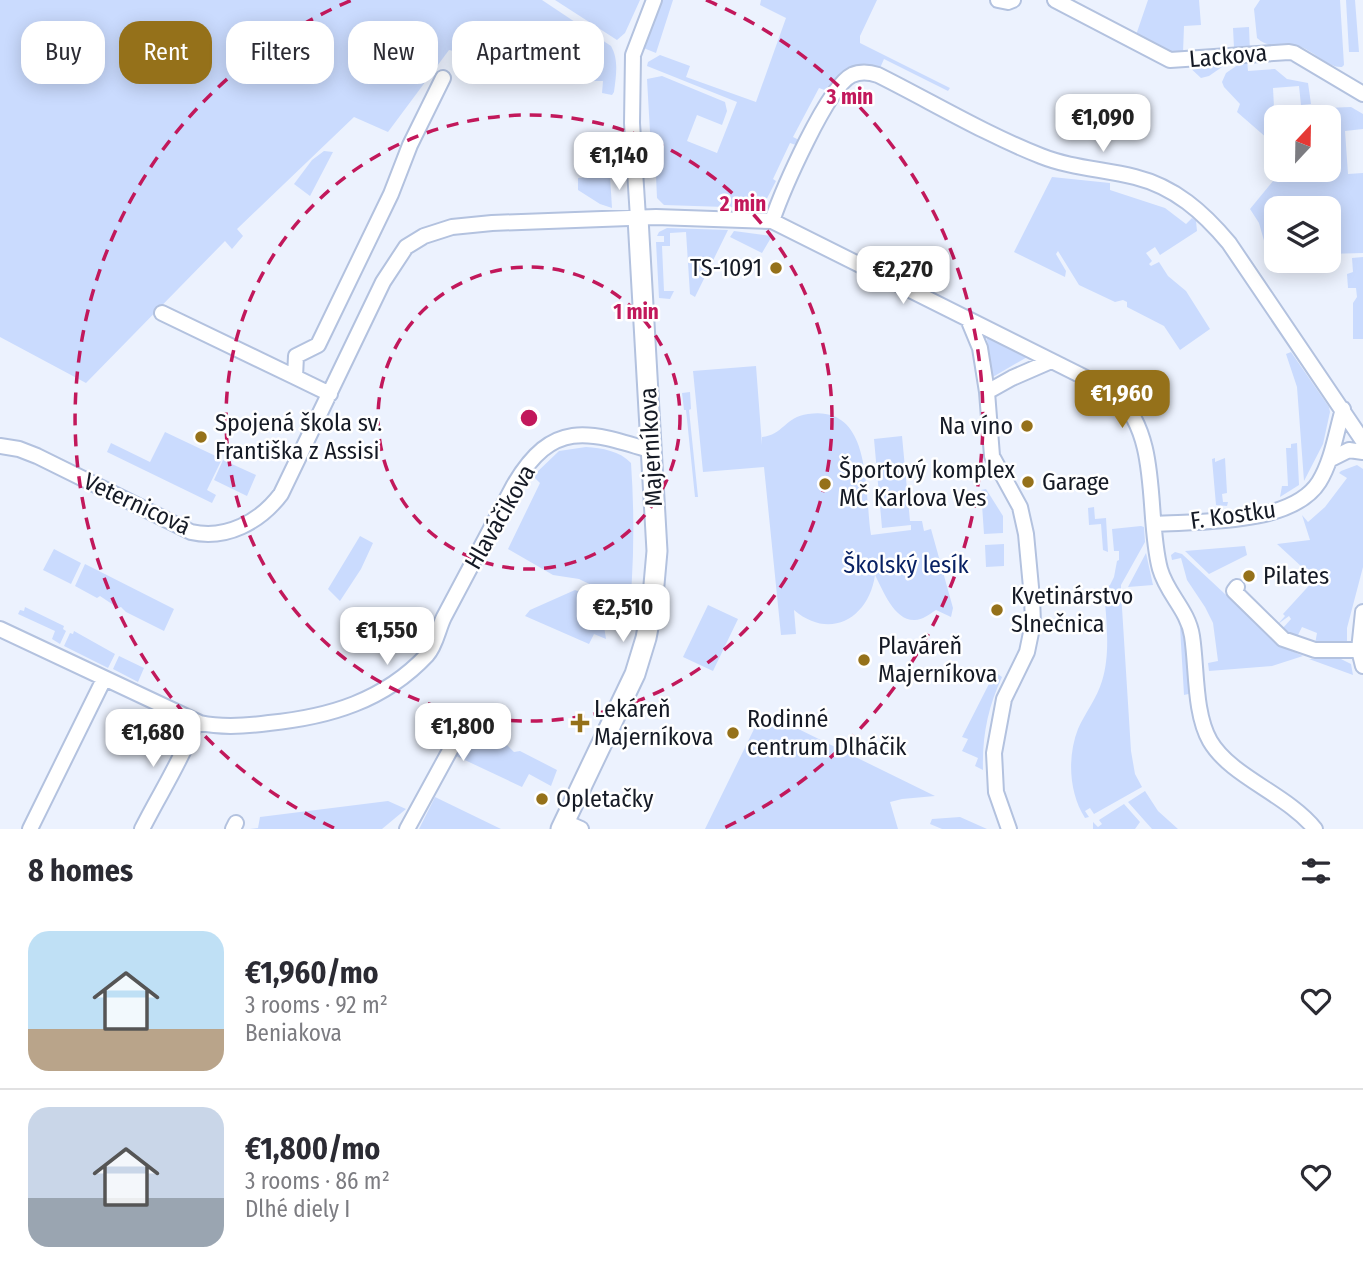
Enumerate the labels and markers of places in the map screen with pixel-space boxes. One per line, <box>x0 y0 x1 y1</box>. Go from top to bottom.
pin: €1,090 <box>1046 94 1160 154</box>
pin: €1,140 <box>562 132 676 192</box>
pin: €2,270 <box>846 246 960 306</box>
place label: TS-1091 <box>690 254 762 282</box>
marker: TS-1091 <box>768 260 784 276</box>
pin: €1,960 <box>1065 370 1179 430</box>
centre of rings <box>517 406 541 430</box>
place label: Spojená škola sv. Františka z Assisi <box>215 409 382 465</box>
place label: Na víno <box>939 412 1013 440</box>
marker: Na víno <box>1019 418 1035 434</box>
marker: Spojená škola sv. Františka z Assisi <box>193 429 209 445</box>
place label: Športový komplex MČ Karlova Ves <box>839 455 1015 512</box>
place label: Garage <box>1042 468 1109 496</box>
marker: Garage <box>1020 474 1036 490</box>
marker: Športový komplex MČ Karlova Ves <box>817 476 833 492</box>
place label: Pilates <box>1263 562 1329 590</box>
marker: Pilates <box>1241 568 1257 584</box>
place label: Kvetinárstvo Slnečnica <box>1011 582 1134 638</box>
pin: €2,510 <box>566 584 680 644</box>
marker: Kvetinárstvo Slnečnica <box>989 602 1005 618</box>
pin: €1,550 <box>330 608 444 667</box>
place label: Plaváreň Majerníkova <box>878 632 997 688</box>
marker: Plaváreň Majerníkova <box>856 652 872 668</box>
place label: Lekáreň Majerníkova <box>594 695 713 751</box>
pin: €1,800 <box>406 704 520 763</box>
place label: Rodinné centrum Dlháčik <box>747 705 907 761</box>
pin: €1,680 <box>96 710 210 769</box>
marker: Lekáreň Majerníkova <box>572 715 588 731</box>
marker: Rodinné centrum Dlháčik <box>725 725 741 741</box>
place label: Opletačky <box>556 785 654 813</box>
marker: Opletačky <box>534 791 550 807</box>

